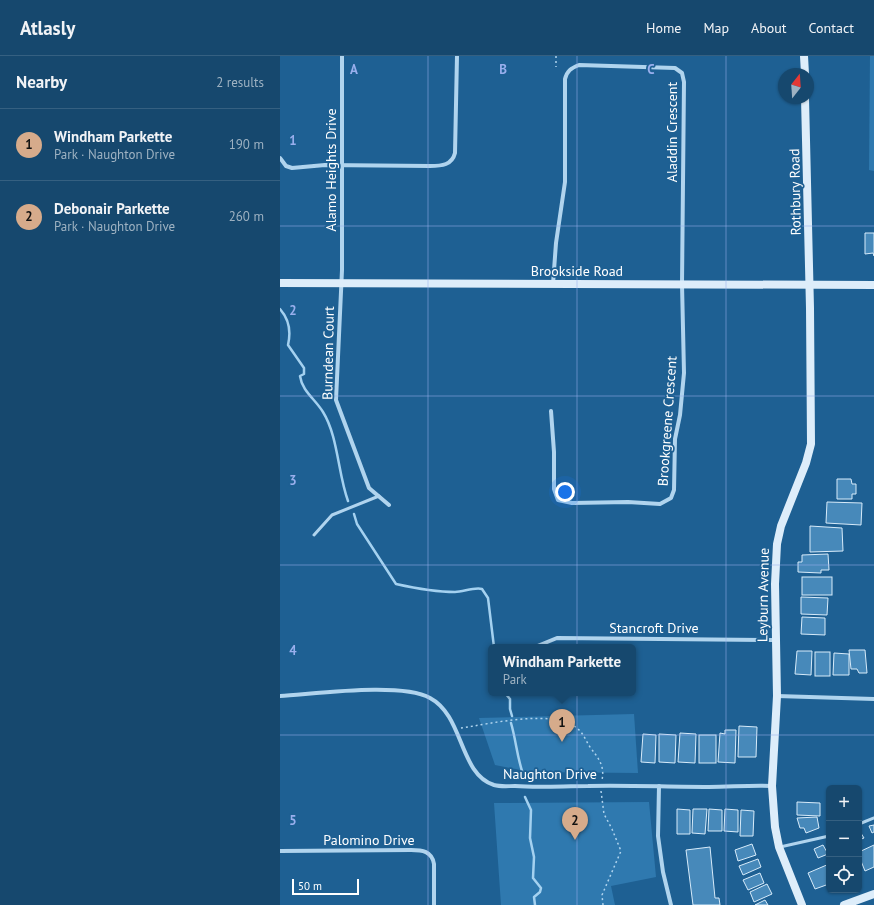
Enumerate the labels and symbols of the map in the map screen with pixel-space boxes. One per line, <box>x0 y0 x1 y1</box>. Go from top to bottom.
text: A <box>350 61 358 78</box>
text: B <box>499 61 507 78</box>
text: C <box>647 61 655 78</box>
north arrow <box>778 68 814 104</box>
street label: Aladdin Crescent <box>663 82 681 182</box>
street label: Alamo Heights Drive <box>322 108 340 232</box>
text: 1 <box>289 132 297 149</box>
street label: Rothbury Road <box>785 148 805 236</box>
street label: Brookside Road <box>531 262 623 280</box>
text: 2 <box>289 302 297 319</box>
street label: Burndean Court <box>318 306 338 400</box>
street label: Brookgreene Crescent <box>653 355 681 487</box>
text: 3 <box>289 472 297 489</box>
your location <box>555 482 575 502</box>
street label: Leyburn Avenue <box>753 548 773 642</box>
street label: Stancroft Drive <box>609 619 699 637</box>
text: 4 <box>289 642 297 659</box>
pin: 1 <box>549 709 575 742</box>
street label: Naughton Drive <box>503 765 597 783</box>
pin: 2 <box>562 807 588 840</box>
text: 5 <box>289 812 297 829</box>
street label: Palomino Drive <box>323 831 415 849</box>
scale bar <box>292 877 359 896</box>

